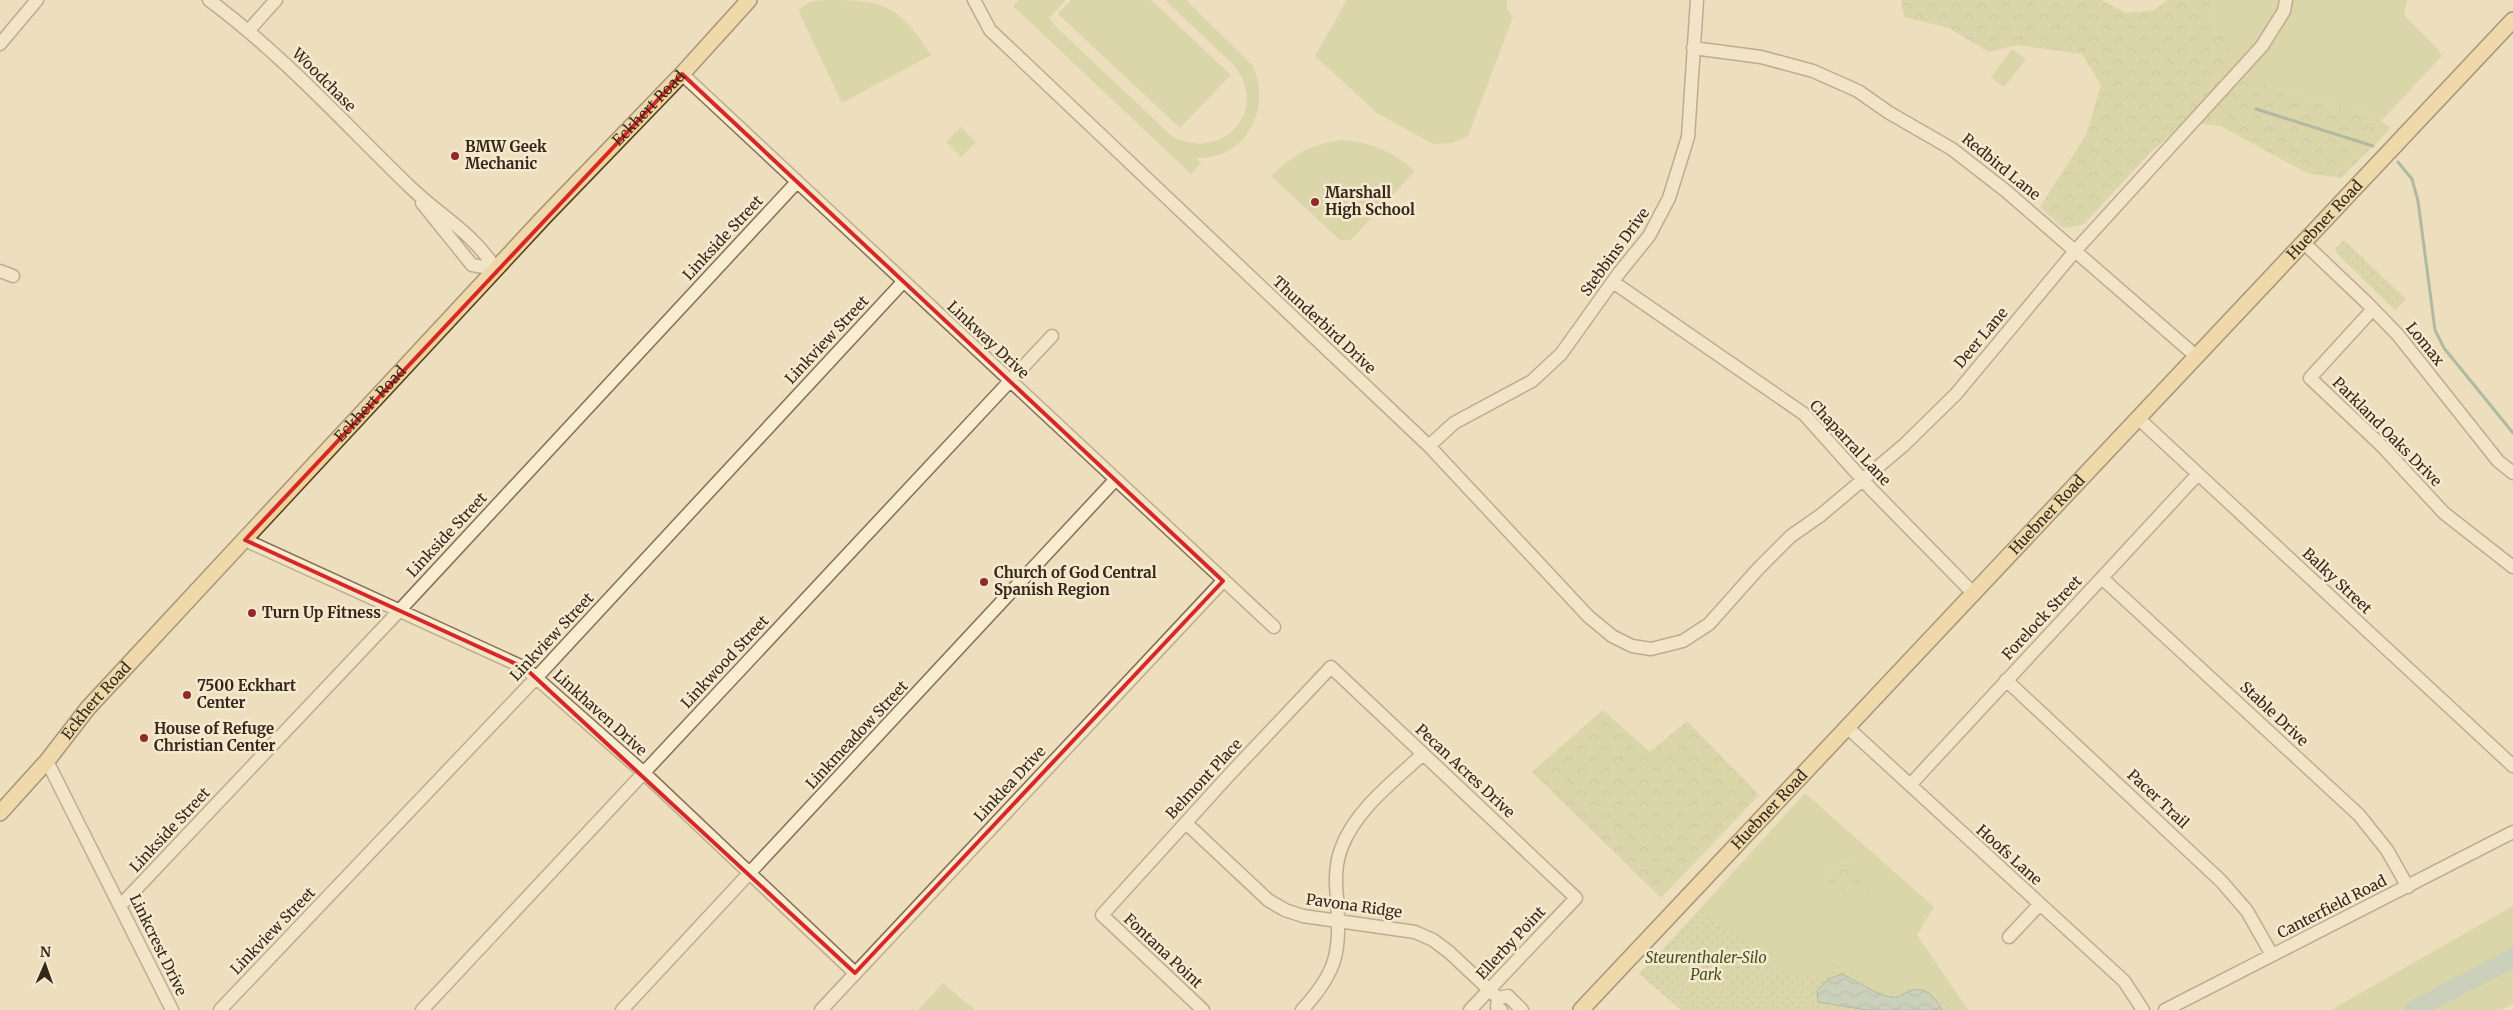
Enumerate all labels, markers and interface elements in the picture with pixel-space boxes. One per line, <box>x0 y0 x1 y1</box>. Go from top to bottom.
street label: Woodchase <box>288 43 360 116</box>
street label: Eckhert Road <box>608 67 689 150</box>
street label: Redbird Lane <box>1958 129 2045 204</box>
place label: BMW Geek Mechanic <box>465 137 547 173</box>
marker: BMW Geek Mechanic <box>449 150 461 162</box>
street label: Huebner Road <box>2282 176 2366 263</box>
place label: Marshall High School <box>1325 183 1415 219</box>
street label: Linkside Street <box>679 191 767 284</box>
marker: Marshall High School <box>1309 196 1321 208</box>
street label: Stebbins Drive <box>1576 204 1653 300</box>
street label: Thunderbird Drive <box>1269 272 1380 378</box>
street label: Linkview Street <box>781 291 873 388</box>
street label: Linkway Drive <box>943 297 1033 383</box>
street label: Deer Lane <box>1950 303 2012 372</box>
street label: Lomax <box>2402 318 2449 369</box>
street label: Eckhert Road <box>330 362 410 446</box>
street label: Parkland Oaks Drive <box>2329 373 2446 490</box>
street label: Chaparral Lane <box>1806 396 1895 490</box>
street label: Huebner Road <box>2005 471 2089 558</box>
street label: Linkside Street <box>403 488 491 581</box>
street label: Balky Street <box>2299 544 2376 618</box>
place label: Church of God Central Spanish Region <box>994 563 1157 599</box>
street label: Forelock Street <box>1998 571 2086 664</box>
marker: Church of God Central Spanish Region <box>978 576 990 588</box>
street label: Linkview Street <box>506 588 598 685</box>
place label: Turn Up Fitness <box>262 603 381 622</box>
marker: Turn Up Fitness <box>246 607 258 619</box>
street label: Linkwood Street <box>677 611 773 712</box>
street label: Eckhert Road <box>57 658 135 743</box>
street label: Linkhaven Drive <box>549 665 651 760</box>
place label: 7500 Eckhart Center <box>197 676 296 712</box>
street label: Linkmeadow Street <box>802 676 912 793</box>
street label: Stable Drive <box>2236 677 2313 750</box>
marker: 7500 Eckhart Center <box>181 689 193 701</box>
place label: House of Refuge Christian Center <box>154 719 275 755</box>
street label: Pecan Acres Drive <box>1412 720 1519 822</box>
marker: House of Refuge Christian Center <box>138 732 150 744</box>
street label: Belmont Place <box>1162 734 1246 823</box>
street label: Linklea Drive <box>970 742 1050 825</box>
street label: Pacer Trail <box>2123 765 2193 832</box>
street label: Huebner Road <box>1727 766 1811 853</box>
street label: Linkside Street <box>126 783 214 876</box>
street label: Hoofs Lane <box>1973 820 2046 889</box>
street label: Canterfield Road <box>2274 871 2390 942</box>
street label: Linkview Street <box>226 883 319 978</box>
street label: Pavona Ridge <box>1305 889 1404 922</box>
street label: Linkcrest Drive <box>126 891 191 999</box>
street label: Ellerby Point <box>1472 902 1549 983</box>
street label: Fontana Point <box>1120 909 1207 992</box>
north arrow <box>20 940 70 990</box>
text: N <box>40 943 51 961</box>
park label: Steurenthaler-Silo Park <box>1645 948 1767 984</box>

